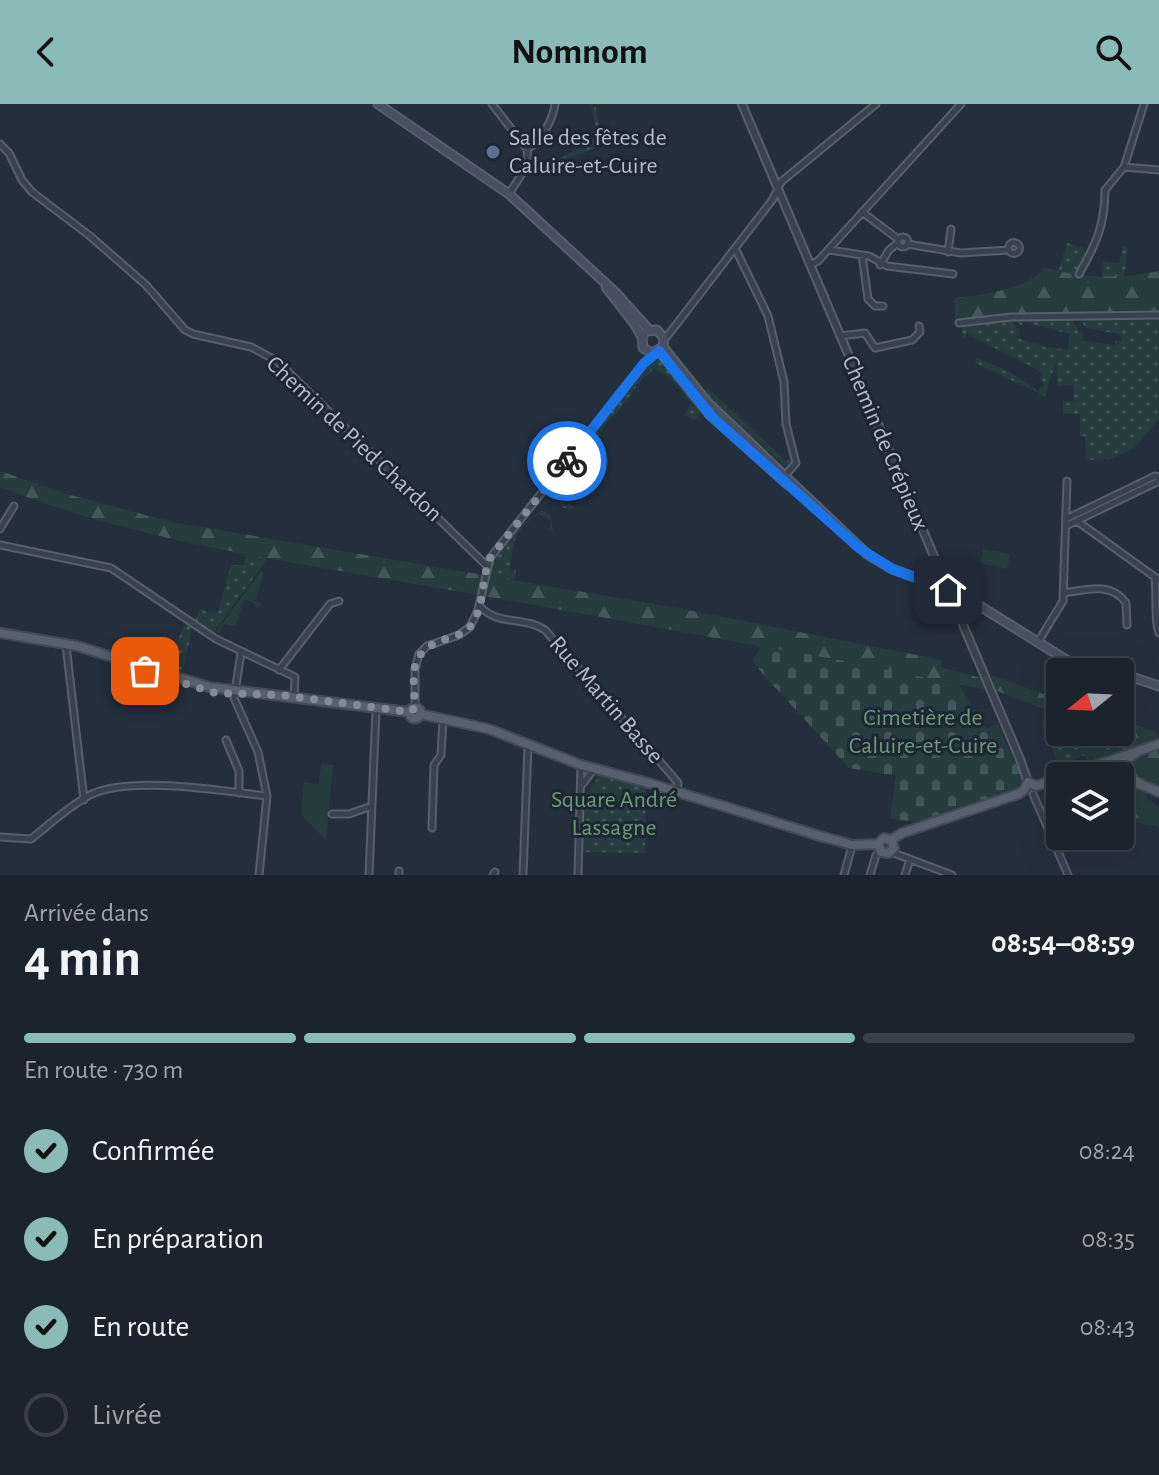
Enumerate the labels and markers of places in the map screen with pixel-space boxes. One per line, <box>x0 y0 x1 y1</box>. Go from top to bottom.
place label: Salle des fêtes de Caluire-et-Cuire <box>509 126 667 178</box>
marker: Salle des fêtes de Caluire-et-Cuire <box>484 143 502 161</box>
pin <box>914 556 982 624</box>
pin <box>111 637 179 705</box>

